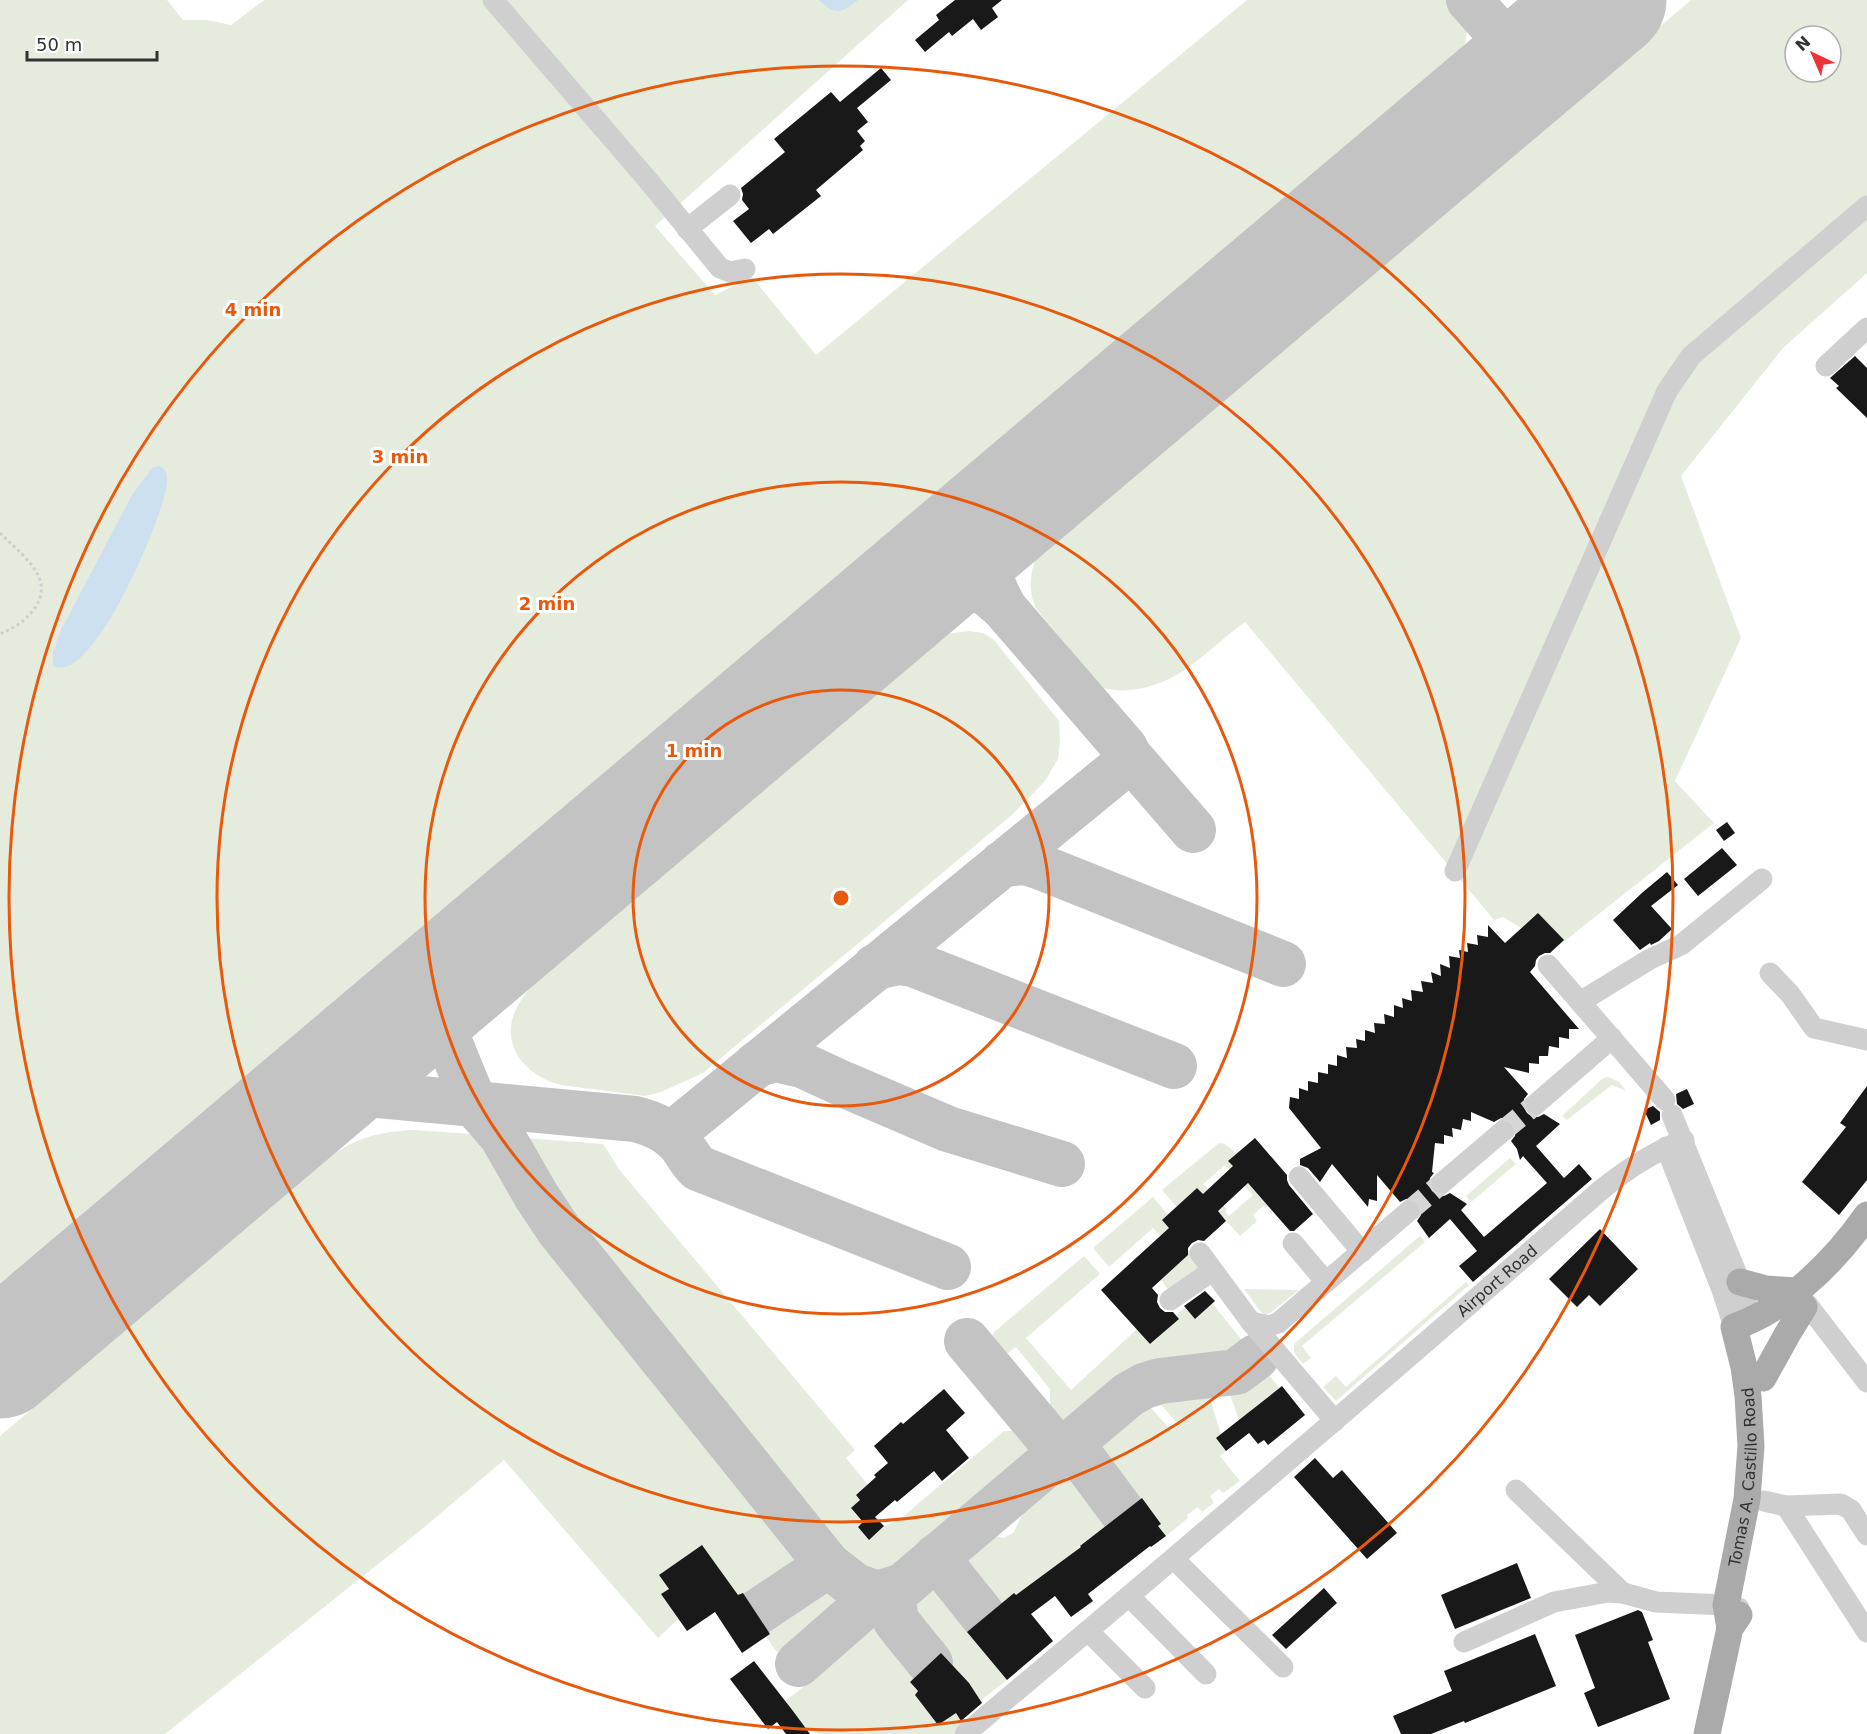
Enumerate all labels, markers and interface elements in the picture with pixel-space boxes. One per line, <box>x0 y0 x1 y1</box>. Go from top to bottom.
scale bar <box>27 24 158 62</box>
north arrow <box>1783 24 1843 84</box>
text: N <box>1792 32 1814 55</box>
text: 50 m <box>36 34 82 55</box>
text: 4 min <box>225 299 281 320</box>
text: 3 min <box>372 446 428 467</box>
text: 2 min <box>519 593 575 614</box>
text: 1 min <box>666 740 722 761</box>
centre of rings <box>831 888 851 908</box>
street label: Airport Road <box>1453 1241 1541 1321</box>
street label: Tomas A. Castillo Road <box>1725 1386 1761 1569</box>

